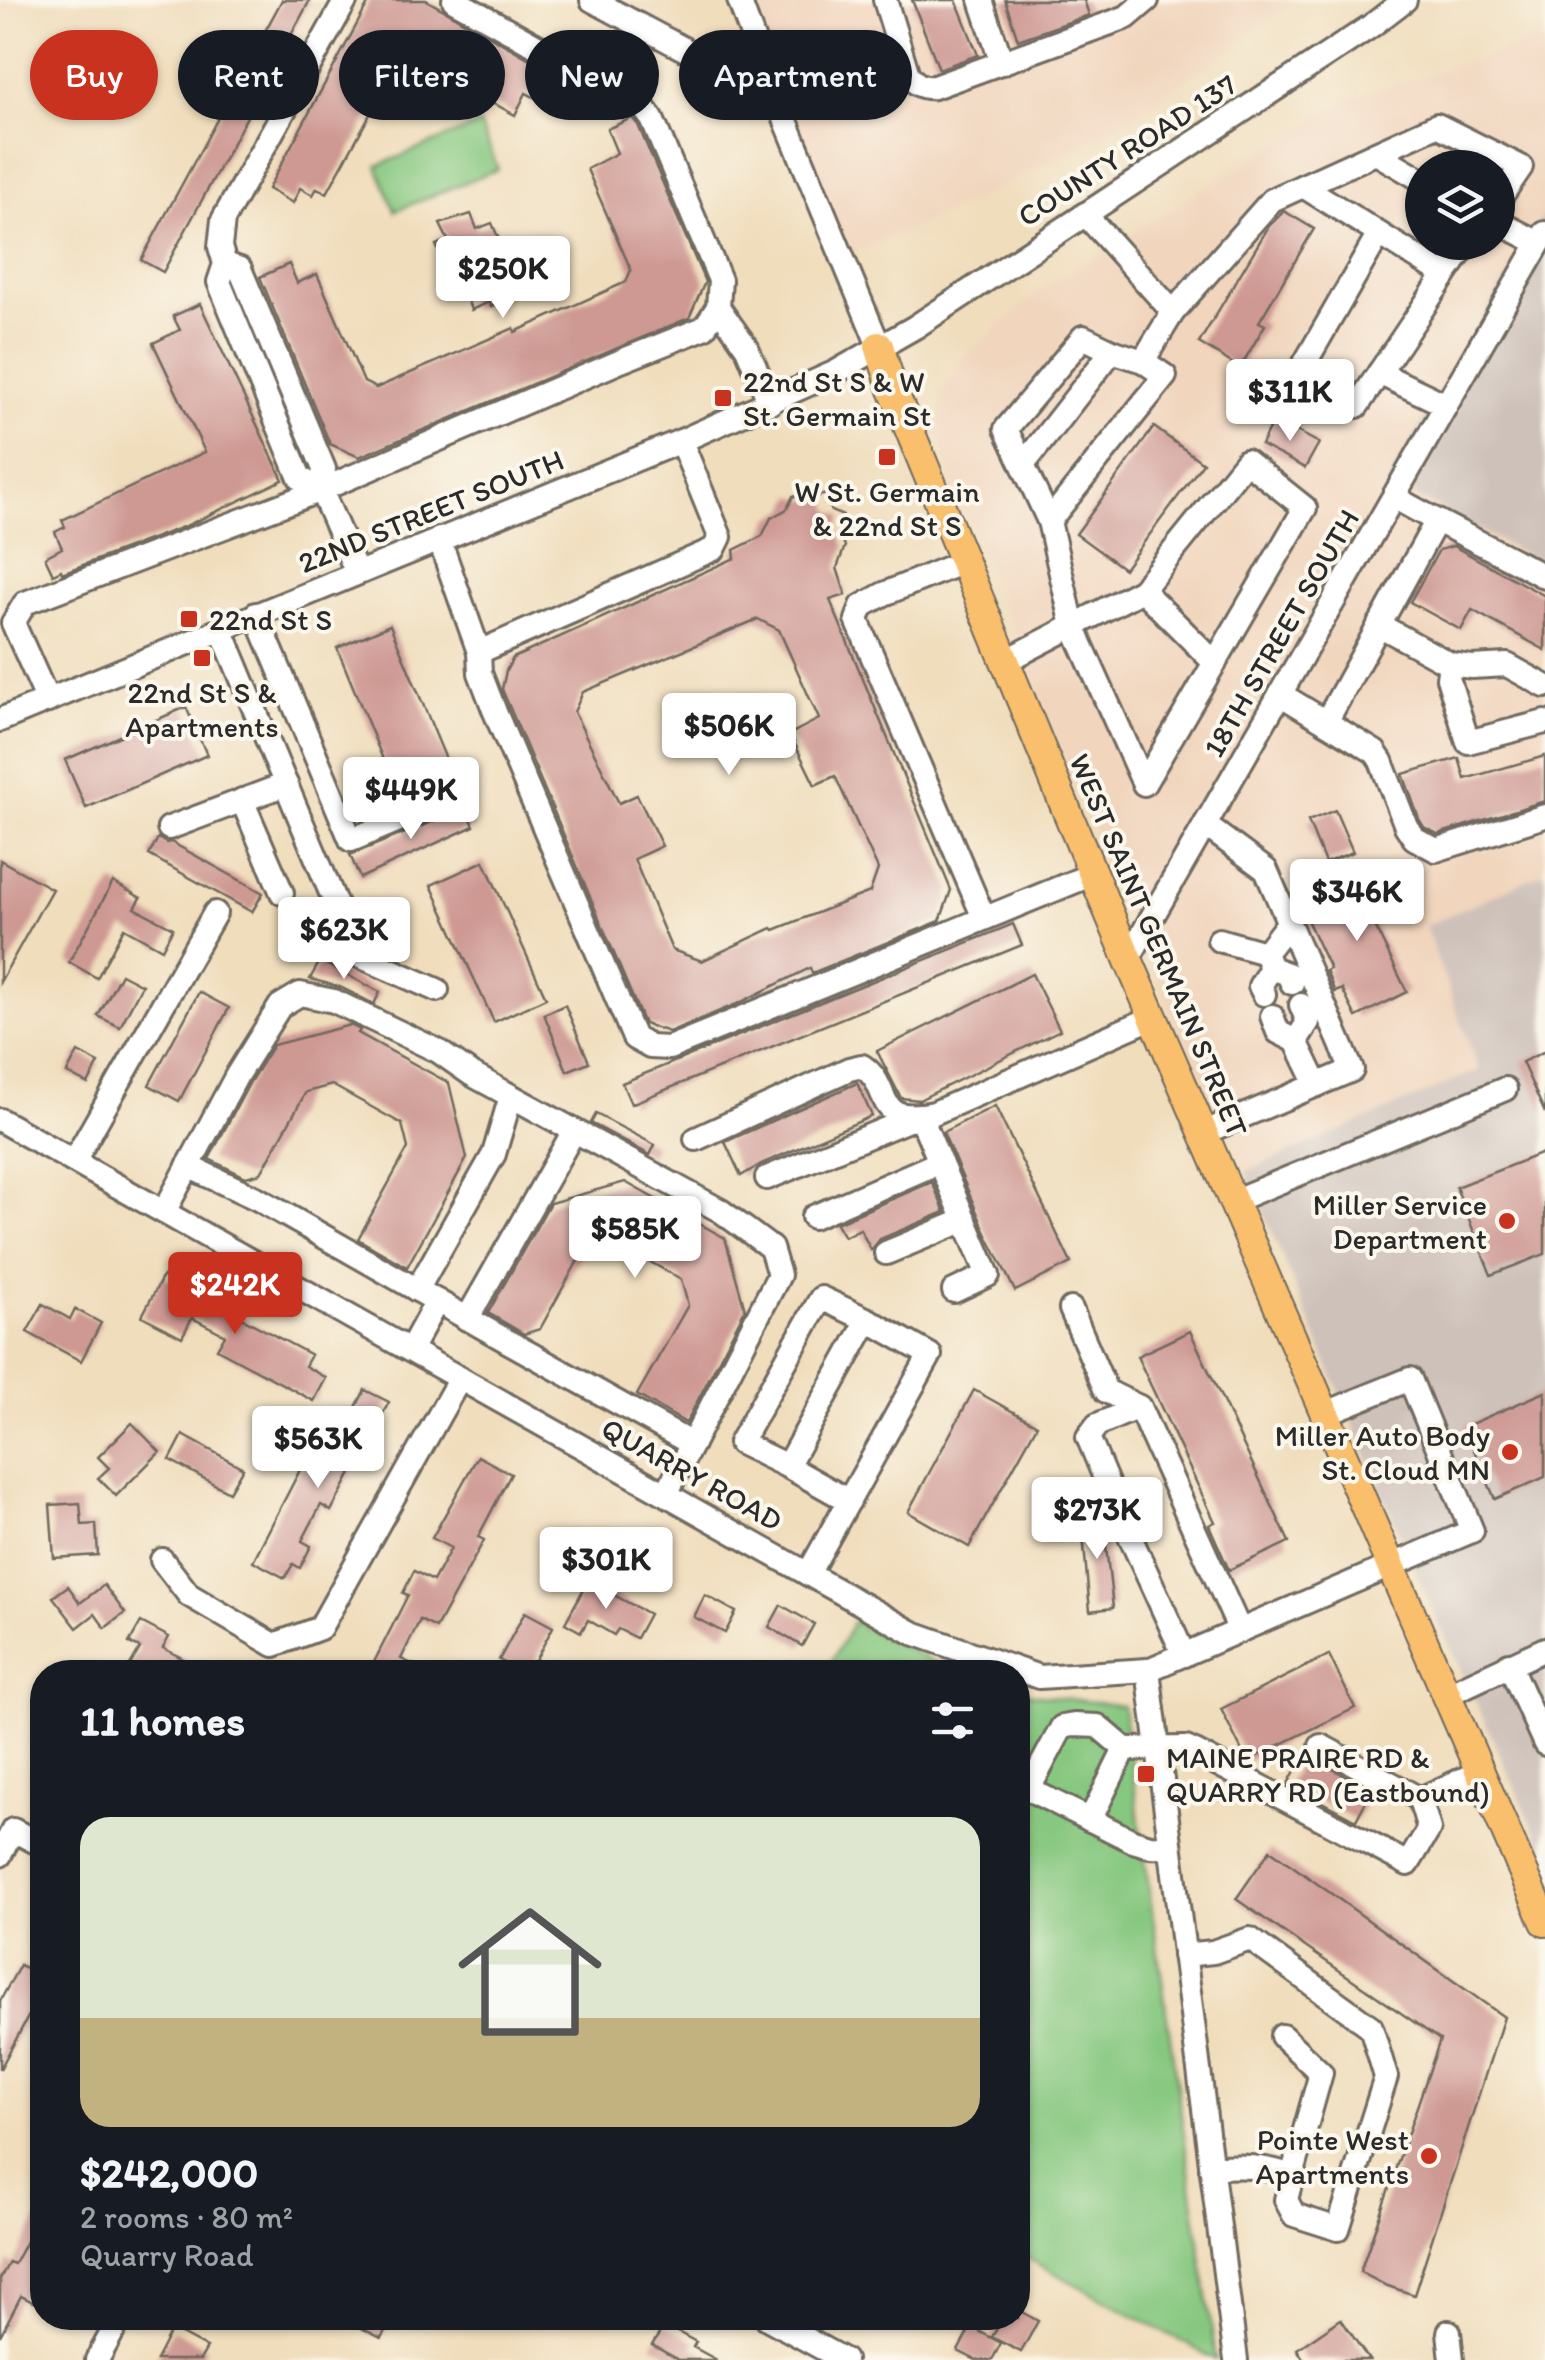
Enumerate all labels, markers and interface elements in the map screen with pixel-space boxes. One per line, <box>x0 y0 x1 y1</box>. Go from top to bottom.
chip: Buy <box>30 30 158 120</box>
chip: Rent <box>178 30 319 120</box>
chip: Filters <box>339 30 505 120</box>
chip: New <box>525 30 659 120</box>
chip: Apartment <box>679 30 912 120</box>
street label: COUNTY ROAD 137 <box>1011 66 1243 234</box>
map controls <box>1405 150 1515 260</box>
button: layers <box>1405 150 1515 260</box>
pin: $250K <box>433 236 573 321</box>
text: $250K <box>458 249 548 287</box>
pin: $311K <box>1220 359 1360 444</box>
place label: 22nd St S & W St. Germain St <box>743 363 931 434</box>
text: $311K <box>1248 372 1332 410</box>
marker: 22nd St S & W St. Germain St <box>712 387 734 409</box>
street label: 22ND STREET SOUTH <box>293 441 569 581</box>
marker: W St. Germain & 22nd St S <box>876 446 898 468</box>
place label: W St. Germain & 22nd St S <box>794 473 980 544</box>
street label: 18TH STREET SOUTH <box>1195 503 1367 763</box>
place label: 22nd St S <box>209 601 332 638</box>
marker: 22nd St S <box>178 608 200 630</box>
marker: 22nd St S & Apartments <box>191 647 213 669</box>
place label: 22nd St S & Apartments <box>125 674 279 745</box>
pin: $506K <box>659 693 799 778</box>
text: $506K <box>684 706 774 744</box>
street label: WEST SAINT GERMAIN STREET <box>1061 748 1257 1142</box>
pin: $449K <box>341 757 481 842</box>
text: $449K <box>365 770 457 808</box>
pin: $346K <box>1287 859 1427 944</box>
text: $346K <box>1312 872 1402 910</box>
pin: $623K <box>274 897 414 982</box>
text: $623K <box>300 910 388 948</box>
place label: Miller Service Department <box>1313 1186 1487 1257</box>
pin: $585K <box>565 1196 705 1281</box>
text: $585K <box>591 1209 679 1247</box>
marker: Miller Service Department <box>1496 1210 1518 1232</box>
pin: $242K <box>165 1252 305 1337</box>
text: $242K <box>190 1265 280 1303</box>
pin: $563K <box>248 1406 388 1491</box>
street label: QUARRY ROAD <box>595 1409 789 1539</box>
place label: Miller Auto Body St. Cloud MN <box>1275 1417 1490 1488</box>
text: $563K <box>274 1419 362 1457</box>
marker: Miller Auto Body St. Cloud MN <box>1499 1441 1521 1463</box>
pin: $273K <box>1027 1477 1167 1562</box>
text: $273K <box>1054 1490 1140 1528</box>
pin: $301K <box>536 1527 676 1612</box>
text: $301K <box>562 1540 650 1578</box>
icon: filters <box>925 1693 980 1748</box>
text: 11 homes <box>80 1695 245 1746</box>
place label: MAINE PRAIRE RD & QUARRY RD (Eastbound) <box>1166 1739 1490 1810</box>
marker: MAINE PRAIRE RD & QUARRY RD (Eastbound) <box>1135 1763 1157 1785</box>
icon: home <box>440 1882 620 2062</box>
place label: Pointe West Apartments <box>1256 2121 1409 2192</box>
marker: Pointe West Apartments <box>1418 2145 1440 2167</box>
text: $242,000 <box>80 2147 258 2198</box>
text: 2 rooms · 80 m² <box>80 2198 293 2236</box>
text: Quarry Road <box>80 2236 254 2274</box>

